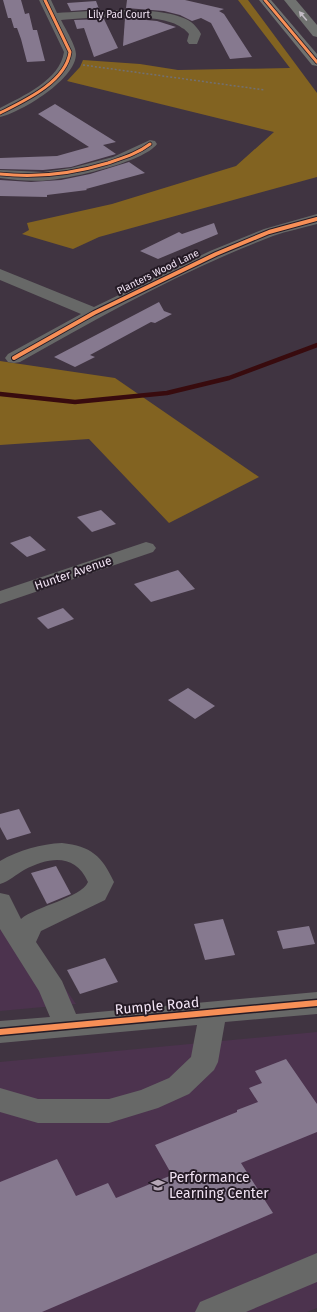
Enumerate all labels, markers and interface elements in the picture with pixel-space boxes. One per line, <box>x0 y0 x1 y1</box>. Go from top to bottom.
street label: Lily Pad Court <box>88 9 150 21</box>
one-way arrow <box>299 11 308 22</box>
street label: Planters Wood Lane <box>115 247 201 297</box>
street label: Hunter Avenue <box>33 553 113 593</box>
street label: Rumple Road <box>114 994 200 1018</box>
place label: Performance Learning Center <box>169 1169 269 1202</box>
school or university icon: Performance Learning Center <box>150 1177 166 1193</box>

